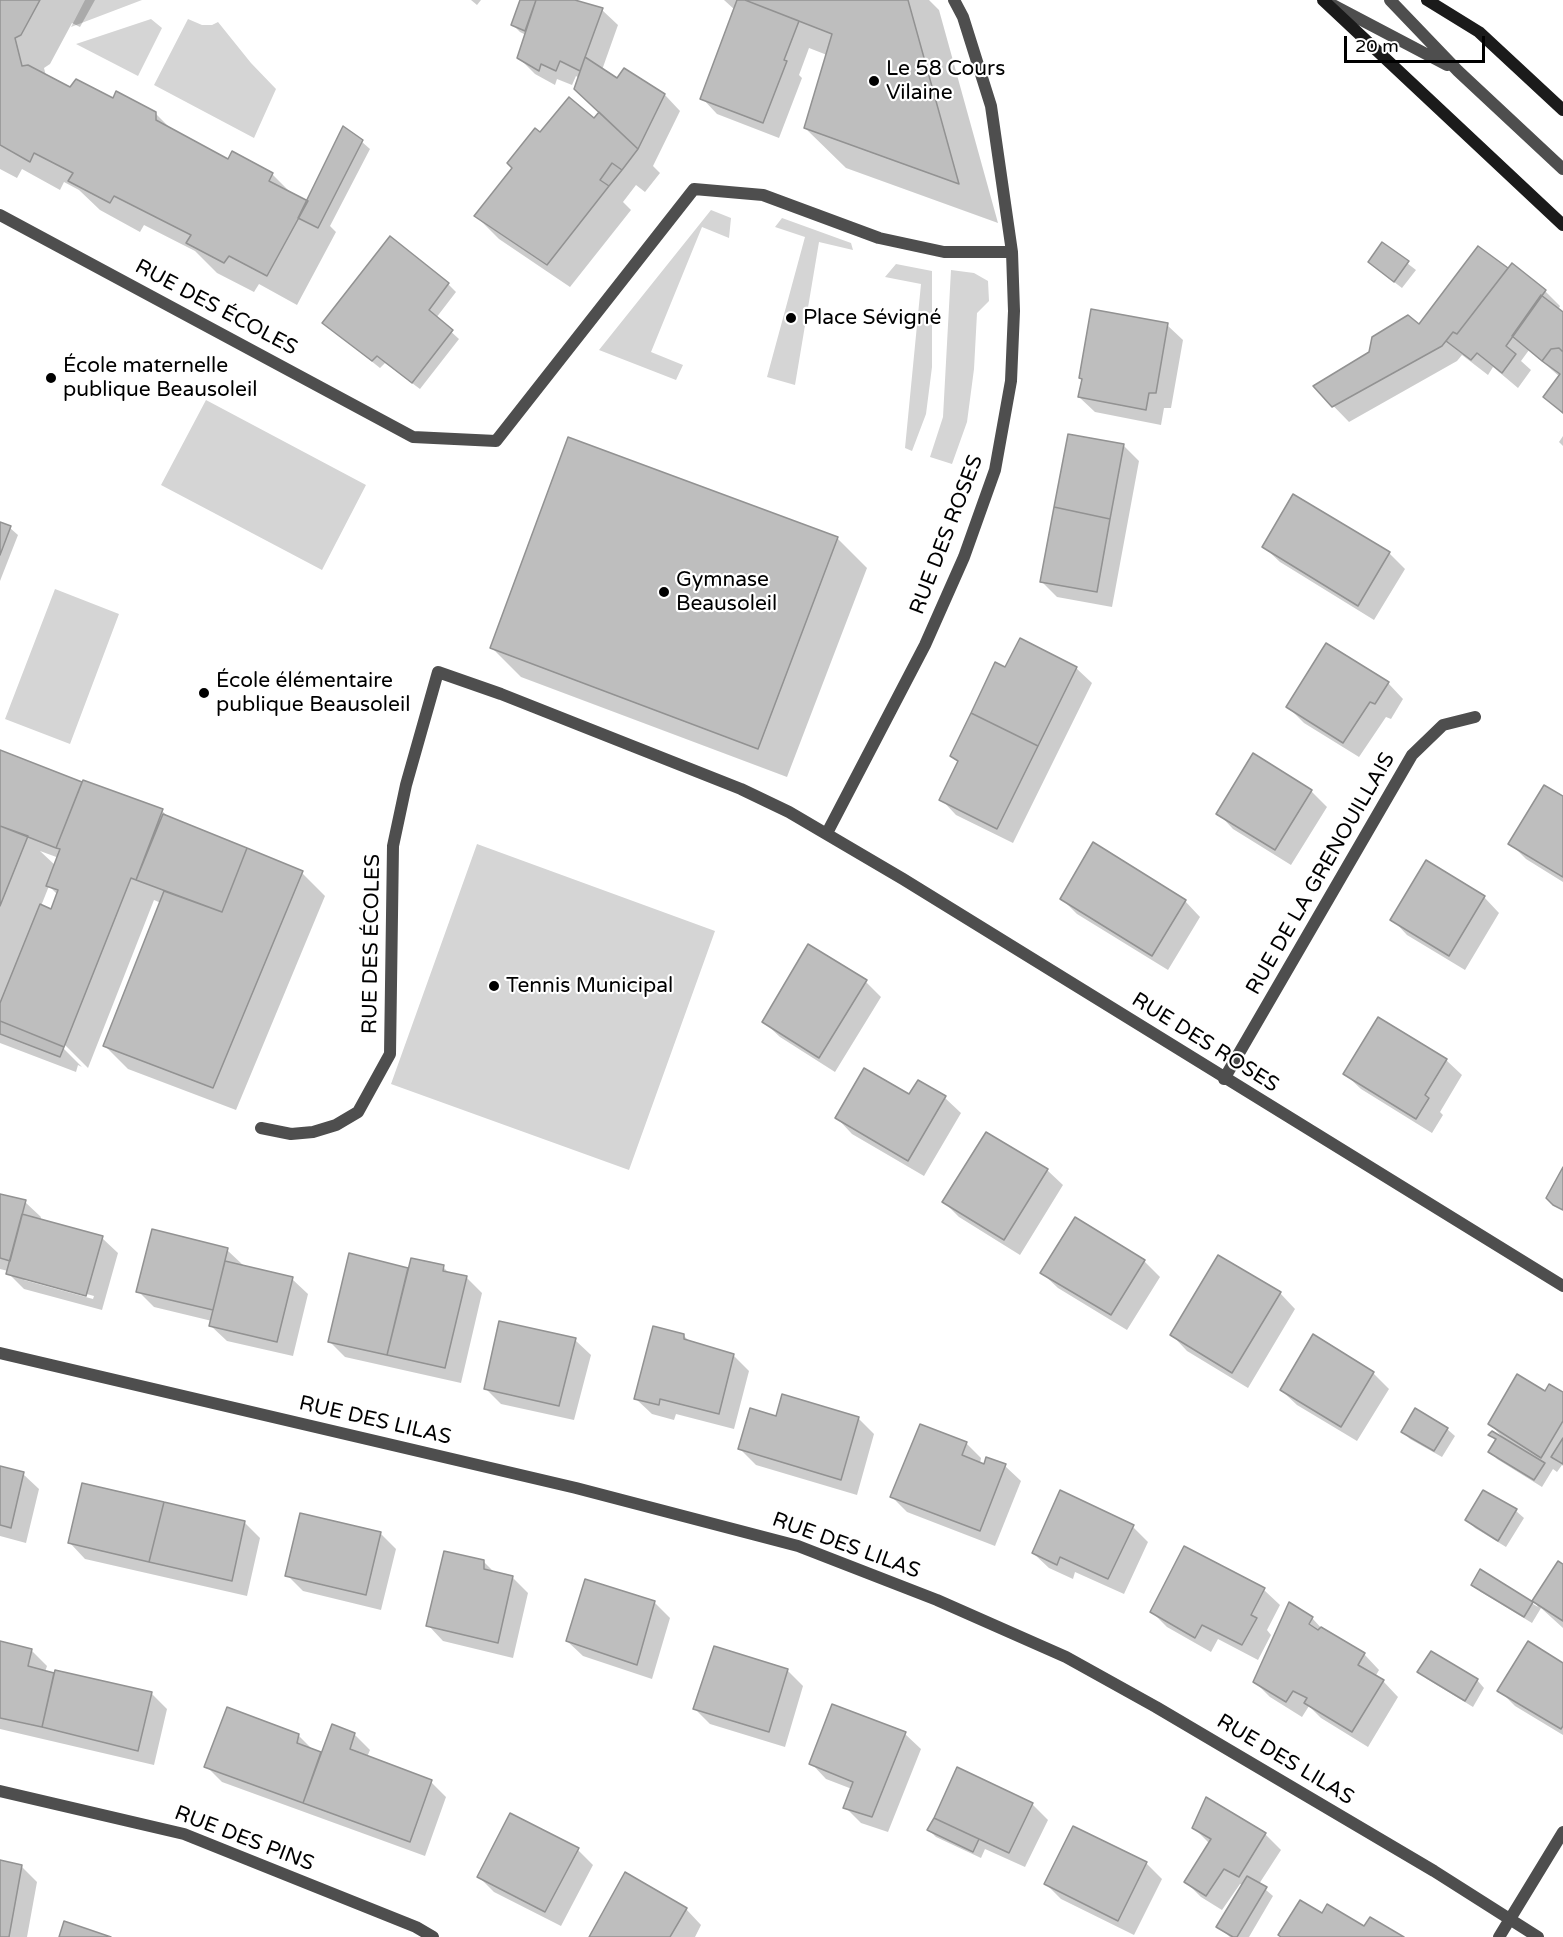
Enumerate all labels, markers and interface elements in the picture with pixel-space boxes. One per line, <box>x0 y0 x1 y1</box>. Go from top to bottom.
scale bar <box>1347 24 1488 62</box>
text: 20 m <box>1355 35 1399 57</box>
place label: Le 58 Cours Vilaine <box>886 56 1005 106</box>
marker: Le 58 Cours Vilaine <box>867 74 881 88</box>
street label: RUE DES ÉCOLES <box>131 255 301 361</box>
place label: Place Sévigné <box>803 305 941 331</box>
marker: Place Sévigné <box>784 311 798 325</box>
place label: École maternelle publique Beausoleil <box>63 353 257 403</box>
marker: École maternelle publique Beausoleil <box>44 371 58 385</box>
street label: RUE DES ROSES <box>905 452 989 618</box>
place label: Gymnase Beausoleil <box>676 567 777 617</box>
marker: Gymnase Beausoleil <box>657 585 671 599</box>
place label: École élémentaire publique Beausoleil <box>216 668 410 718</box>
marker: École élémentaire publique Beausoleil <box>197 686 211 700</box>
street label: RUE DE LA GRENOUILLAIS <box>1241 748 1401 1000</box>
street label: RUE DES ÉCOLES <box>358 854 386 1034</box>
place label: Tennis Municipal <box>506 973 673 999</box>
marker: Tennis Municipal <box>487 979 501 993</box>
street label: RUE DES ROSES <box>1127 988 1283 1098</box>
street label: RUE DES LILAS <box>296 1391 454 1451</box>
street label: RUE DES LILAS <box>769 1508 923 1584</box>
street label: RUE DES LILAS <box>1212 1709 1358 1811</box>
street label: RUE DES PINS <box>171 1801 317 1877</box>

